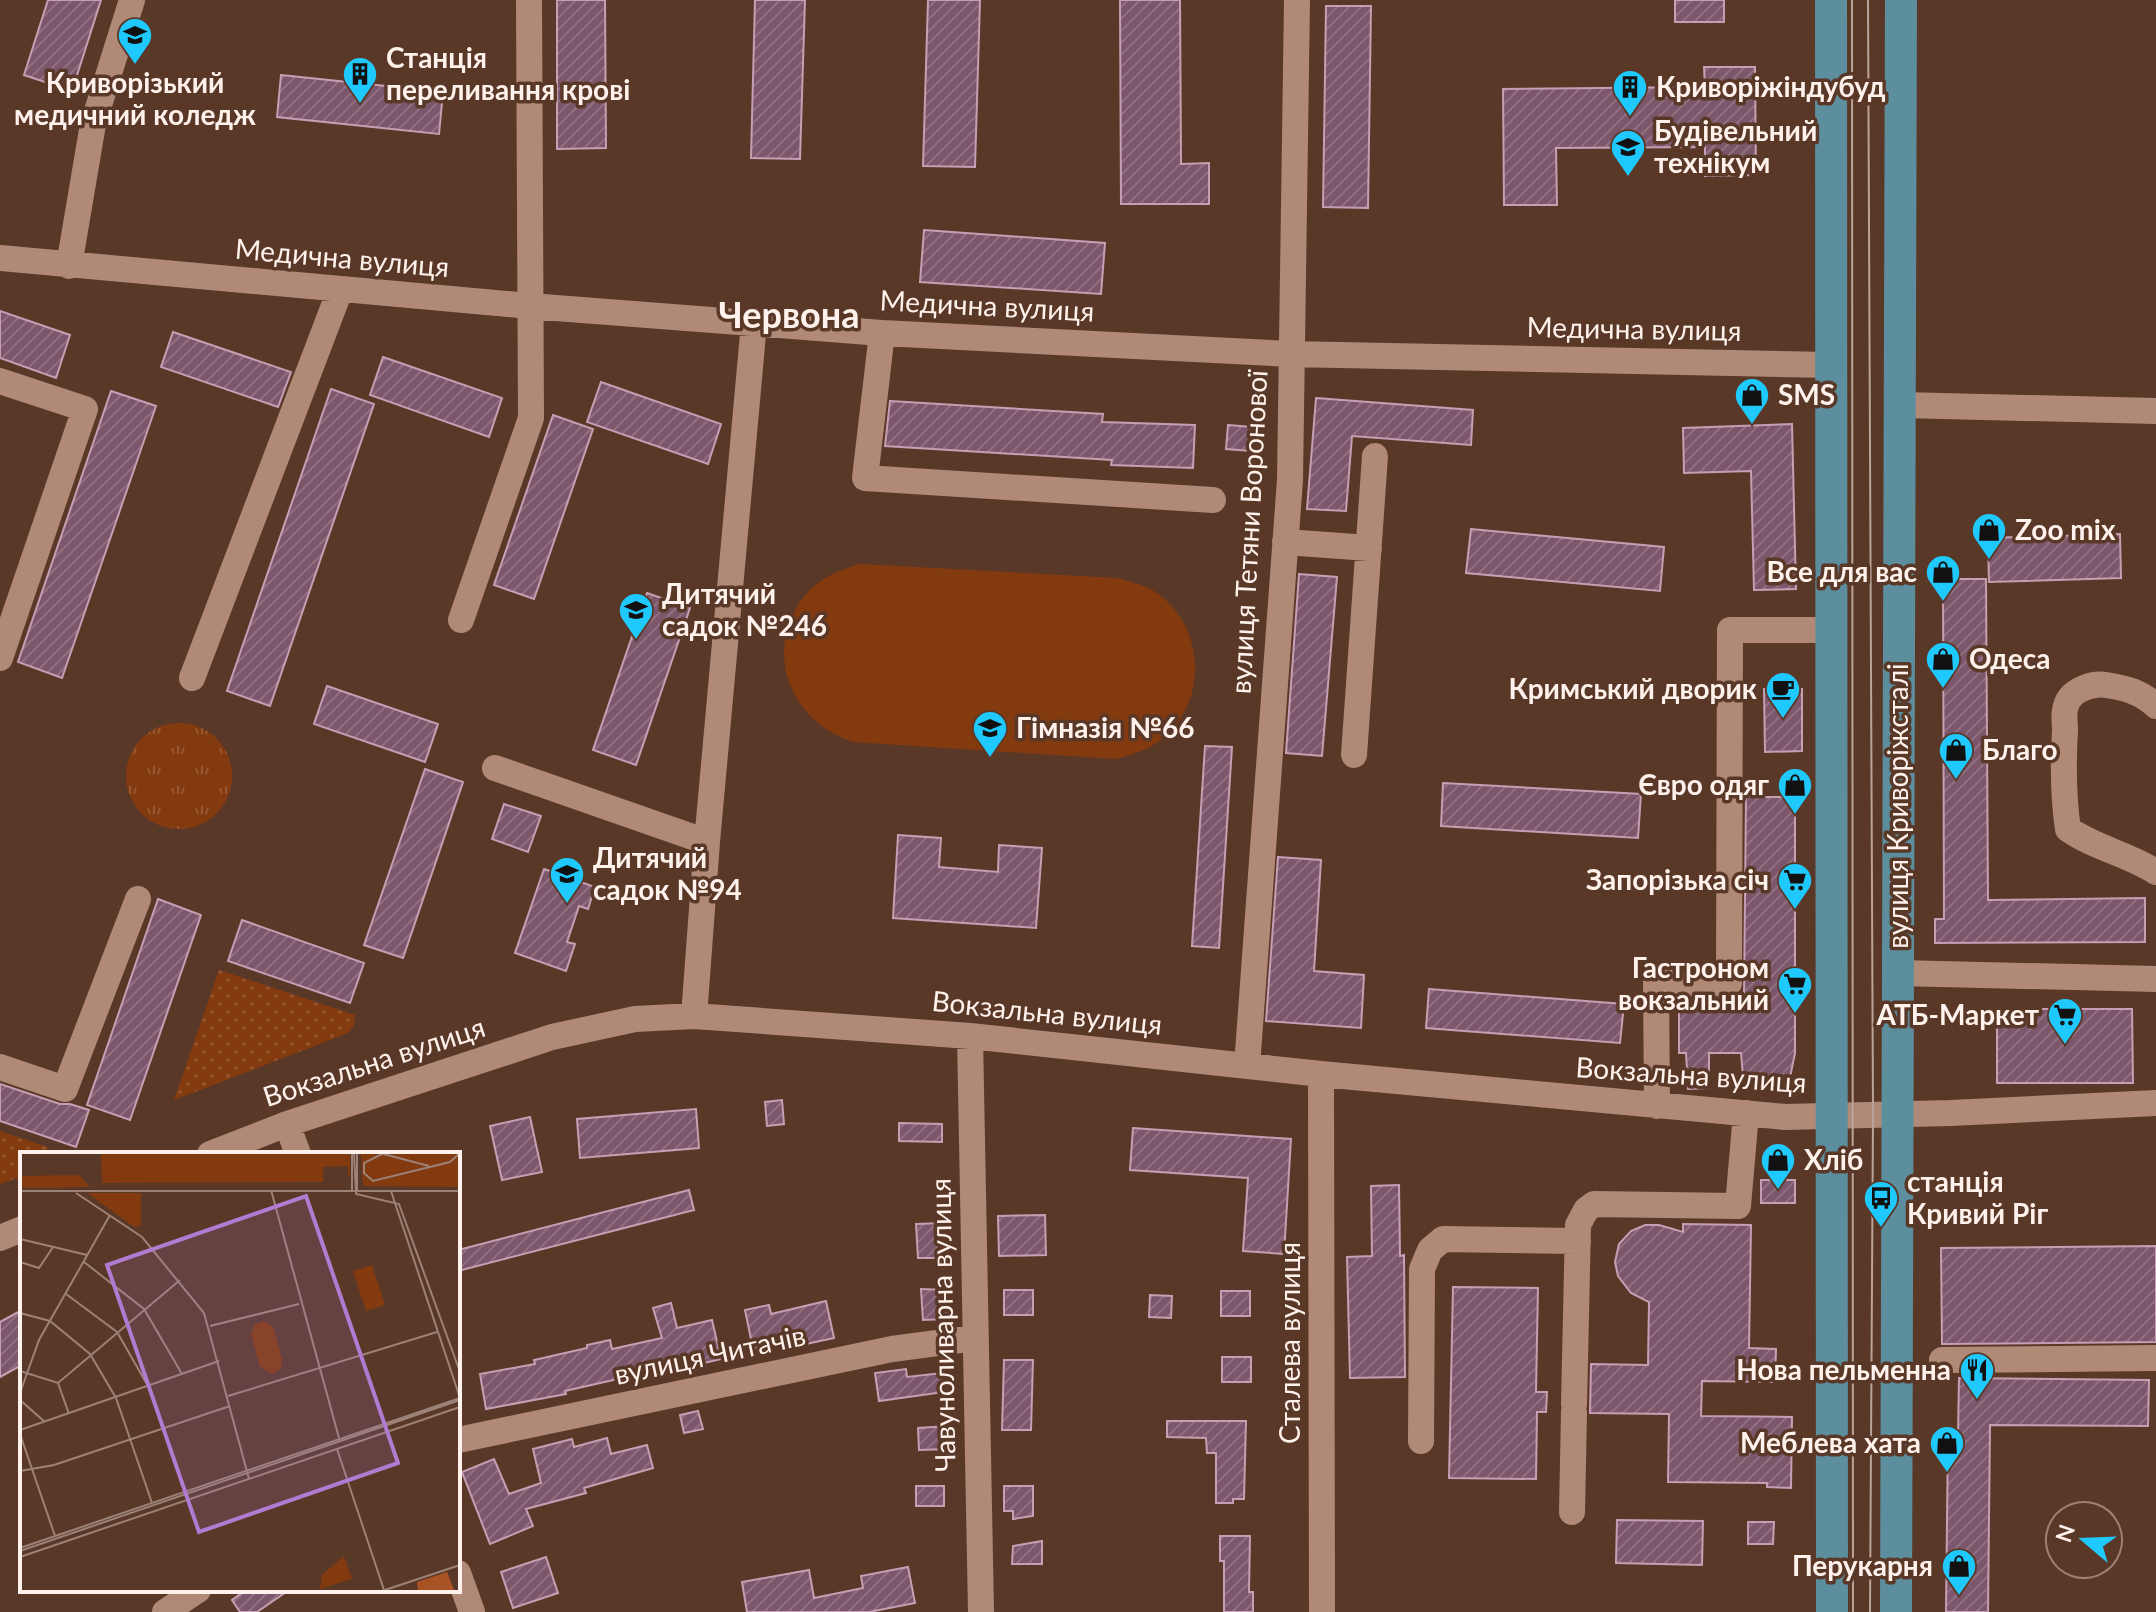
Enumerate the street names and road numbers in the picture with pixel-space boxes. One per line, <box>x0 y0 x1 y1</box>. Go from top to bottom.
street label: Медична вулиця <box>234 231 451 283</box>
street label: Медична вулиця <box>879 282 1095 328</box>
street label: Медична вулиця <box>1526 309 1742 347</box>
street label: вулиця Тетяни Воронової <box>1223 368 1274 695</box>
street label: вулиця Криворіжсталі <box>1880 663 1914 949</box>
street label: Вокзальна вулиця <box>930 983 1164 1041</box>
street label: Вокзальна вулиця <box>258 1009 489 1113</box>
street label: Вокзальна вулиця <box>1575 1049 1808 1099</box>
street label: Чавуноливарна вулиця <box>922 1178 962 1472</box>
street label: Сталева вулиця <box>1272 1242 1306 1444</box>
street label: вулиця Читачів <box>611 1317 808 1391</box>

